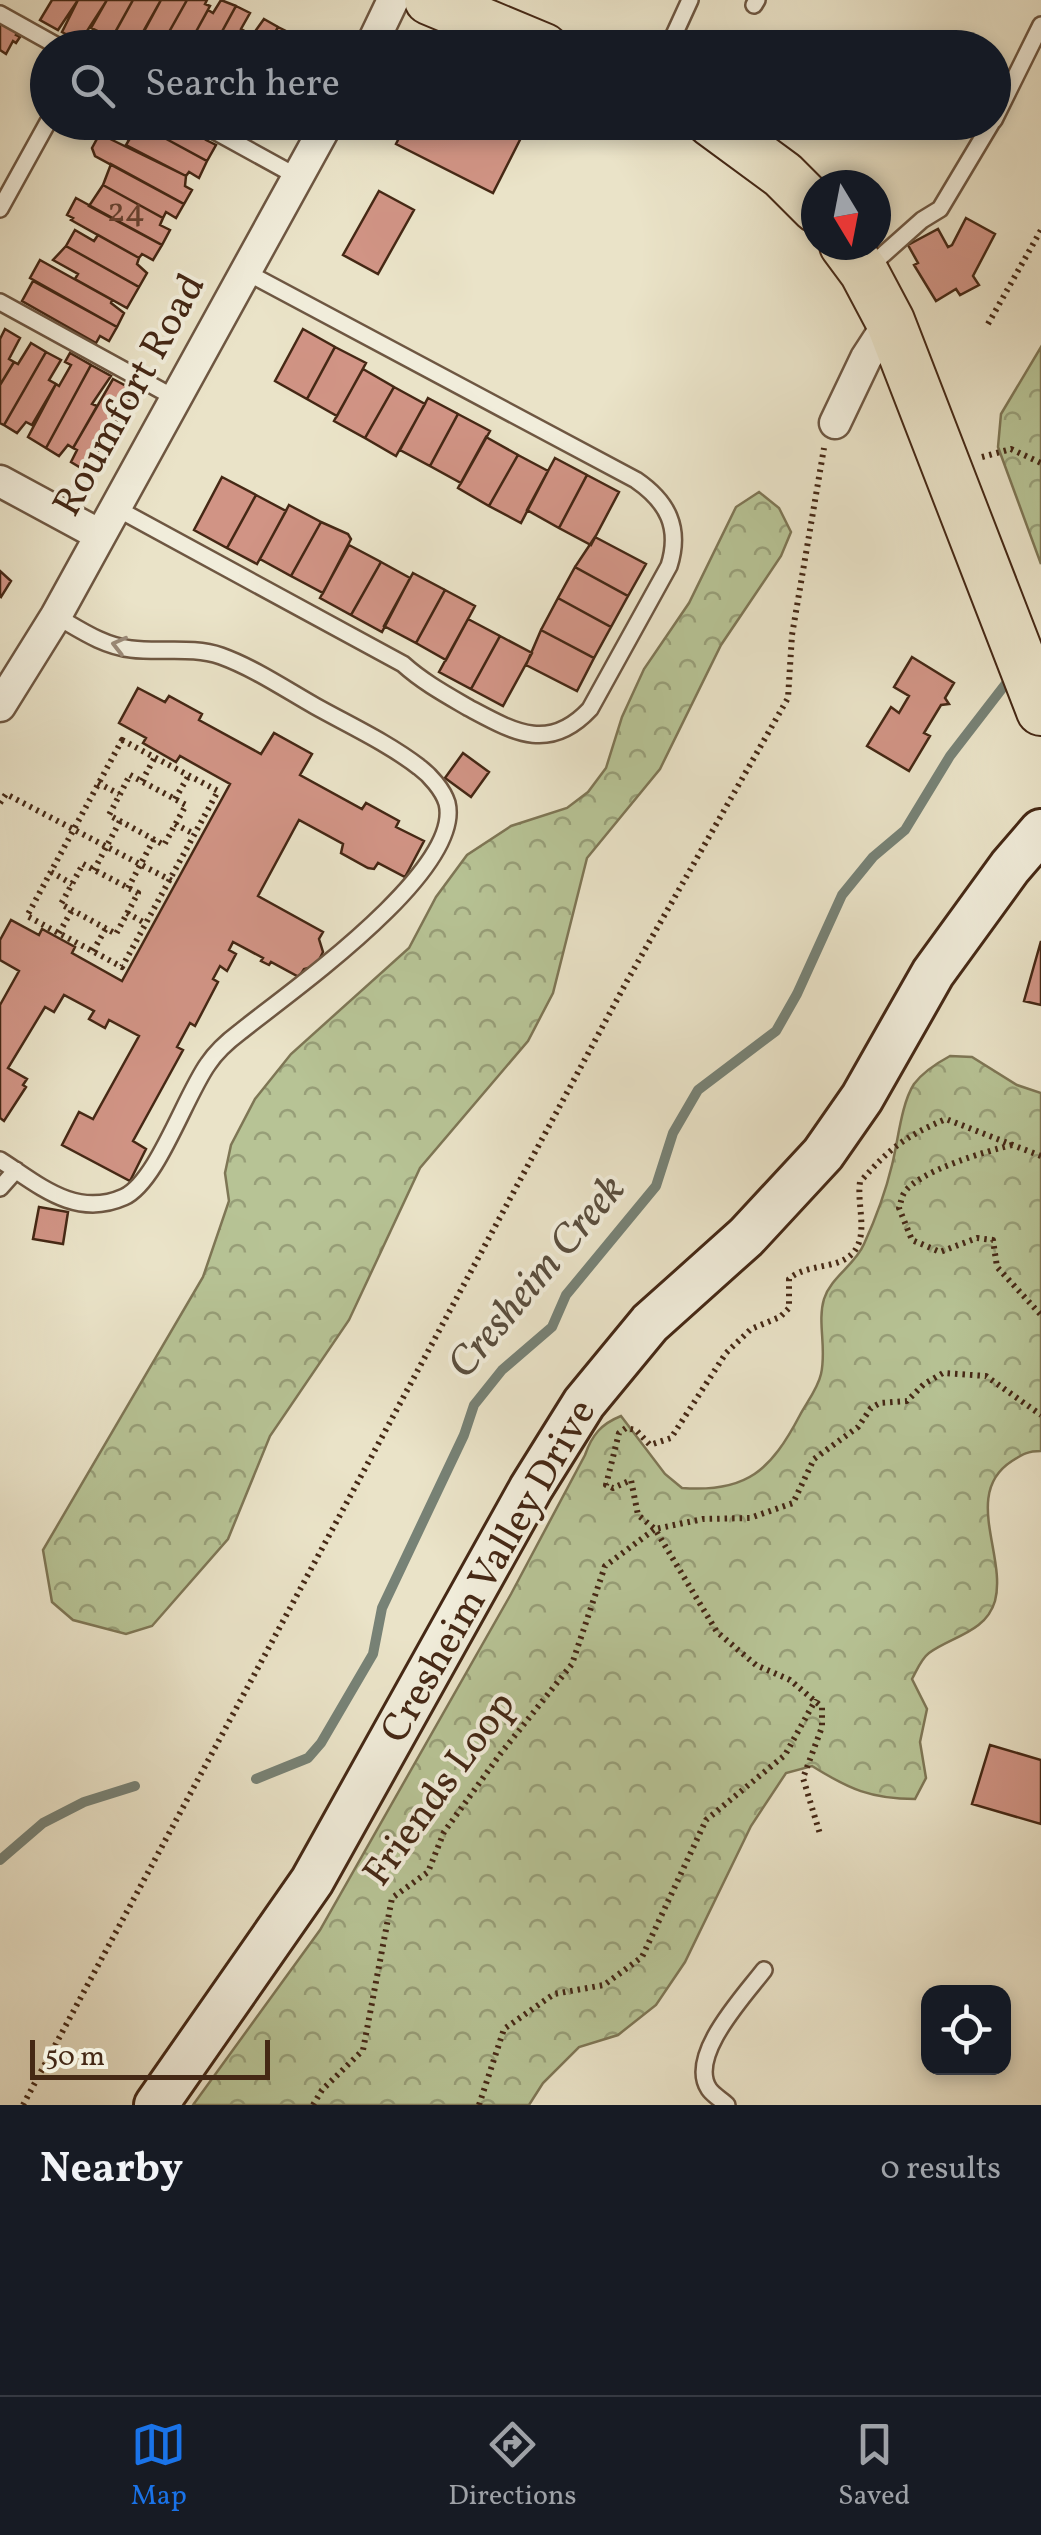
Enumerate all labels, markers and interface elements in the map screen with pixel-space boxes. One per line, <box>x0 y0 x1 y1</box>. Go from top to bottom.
search box <box>30 30 1011 140</box>
icon: search <box>65 58 120 113</box>
text: Search here <box>145 59 340 112</box>
north arrow <box>801 170 891 260</box>
house number: 24 <box>107 188 145 236</box>
street label: Roumfort Road <box>41 264 221 528</box>
one-way arrow <box>111 636 129 657</box>
water label: Cresheim Creek <box>435 1163 641 1393</box>
street label: Cresheim Valley Drive <box>369 1390 611 1754</box>
street label: Friends Loop <box>351 1681 531 1899</box>
map controls <box>921 1985 1011 2075</box>
button: locate <box>921 1985 1011 2075</box>
scale bar <box>30 2035 270 2080</box>
text: 50 m <box>45 2038 105 2077</box>
text: Nearby <box>40 2141 183 2200</box>
text: 0 results <box>881 2148 1001 2192</box>
tab: Map <box>131 2417 187 2516</box>
tab: Directions <box>448 2417 577 2516</box>
tab: Saved <box>838 2417 910 2516</box>

